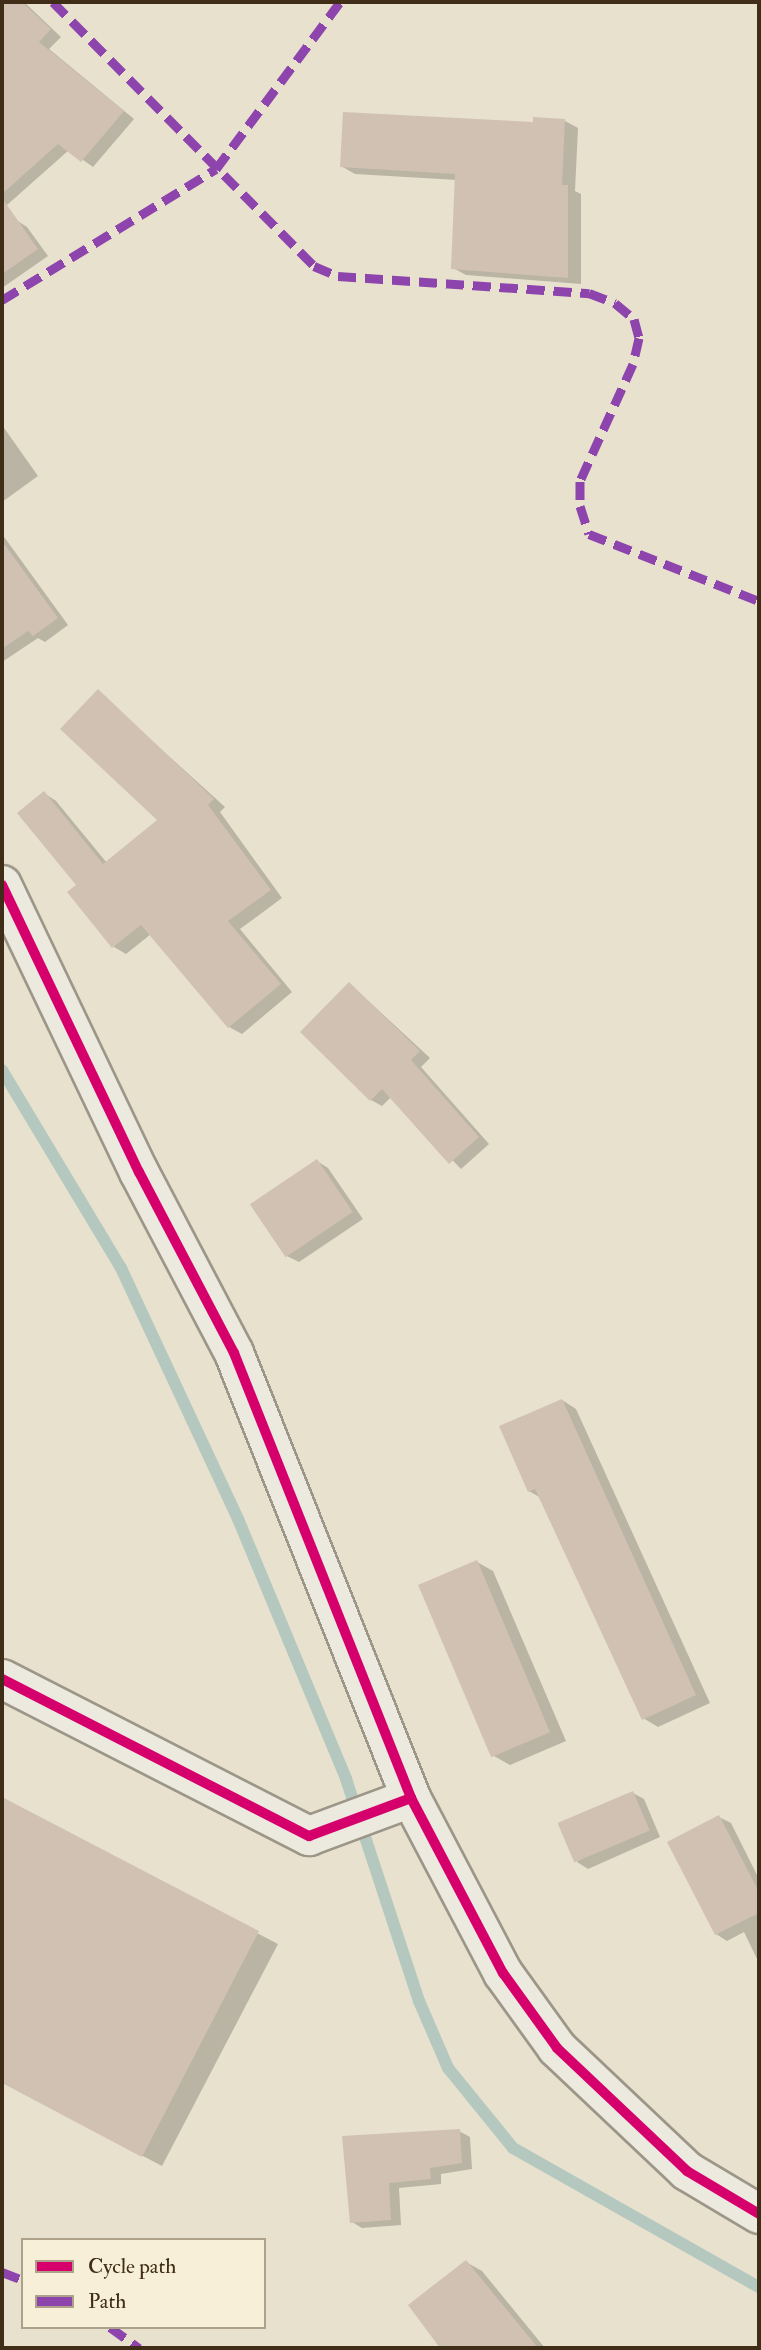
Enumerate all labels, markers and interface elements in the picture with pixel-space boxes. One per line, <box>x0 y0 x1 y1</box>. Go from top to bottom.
legend <box>21 2238 266 2329</box>
text: Cycle path <box>88 2253 176 2280</box>
text: Path <box>88 2288 126 2315</box>

